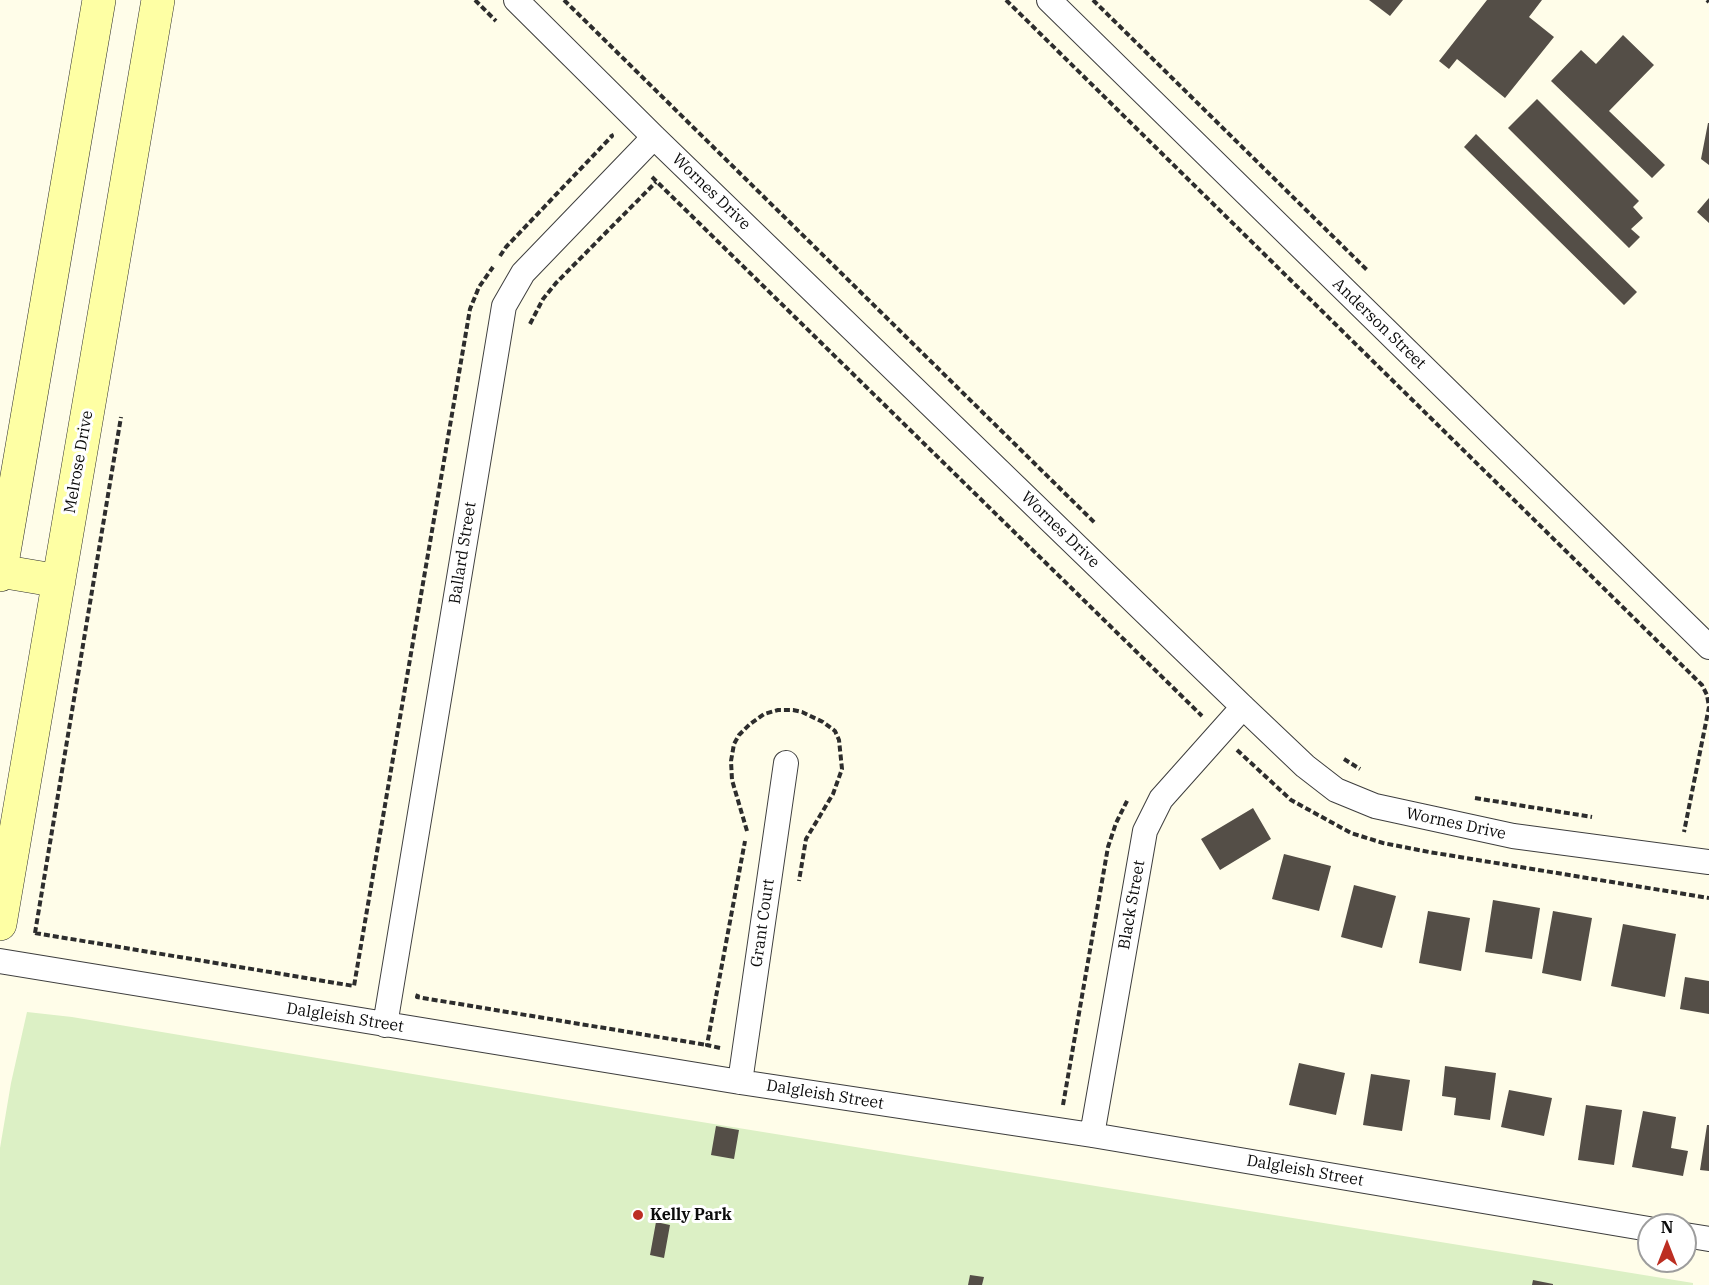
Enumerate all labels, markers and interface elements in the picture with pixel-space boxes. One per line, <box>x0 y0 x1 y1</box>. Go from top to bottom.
street label: Wornes Drive <box>668 150 754 234</box>
street label: Anderson Street <box>1328 275 1430 373</box>
street label: Melrose Drive <box>61 409 97 515</box>
street label: Wornes Drive <box>1017 488 1103 572</box>
street label: Ballard Street <box>445 501 481 605</box>
street label: Wornes Drive <box>1404 804 1508 844</box>
street label: Black Street <box>1115 859 1149 951</box>
street label: Grant Court <box>747 878 779 968</box>
street label: Dalgleish Street <box>285 999 405 1037</box>
street label: Dalgleish Street <box>765 1076 885 1114</box>
street label: Dalgleish Street <box>1245 1151 1365 1191</box>
place label: Kelly Park <box>650 1205 732 1225</box>
marker: Kelly Park <box>631 1208 645 1222</box>
north arrow <box>1637 1213 1697 1273</box>
text: N <box>1661 1217 1673 1237</box>

